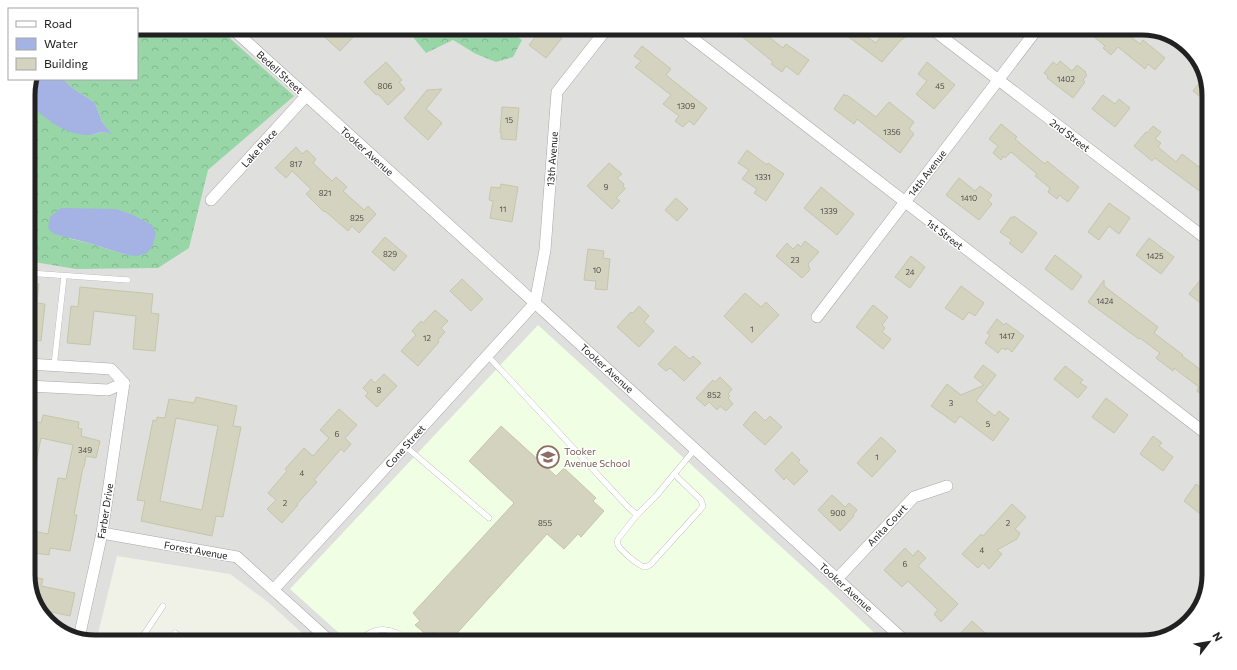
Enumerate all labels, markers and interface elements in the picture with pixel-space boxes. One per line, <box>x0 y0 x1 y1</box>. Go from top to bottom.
legend <box>8 8 138 80</box>
text: Road <box>44 16 72 30</box>
text: Water <box>44 36 78 50</box>
street label: Bedell Street <box>254 48 306 96</box>
text: Building <box>44 56 88 70</box>
house number: 1402 <box>1057 74 1075 84</box>
house number: 806 <box>378 81 393 91</box>
house number: 45 <box>935 81 945 91</box>
house number: 1309 <box>677 101 695 111</box>
house number: 15 <box>505 115 513 125</box>
street label: 2nd Street <box>1048 116 1092 154</box>
street label: Tooker Avenue <box>338 124 396 178</box>
street label: Lake Place <box>239 126 279 170</box>
house number: 1356 <box>883 127 901 137</box>
street label: 13th Avenue <box>544 131 560 187</box>
street label: 14th Avenue <box>906 147 948 199</box>
house number: 817 <box>290 159 302 169</box>
house number: 1331 <box>755 172 771 182</box>
house number: 9 <box>604 182 609 192</box>
house number: 821 <box>319 188 331 198</box>
house number: 1410 <box>961 193 977 203</box>
house number: 11 <box>500 204 506 214</box>
house number: 1339 <box>820 206 838 216</box>
house number: 825 <box>350 213 364 223</box>
street label: 1st Street <box>924 216 966 252</box>
house number: 829 <box>383 249 397 259</box>
house number: 1425 <box>1146 251 1164 261</box>
house number: 23 <box>791 255 800 265</box>
house number: 10 <box>593 265 601 275</box>
house number: 24 <box>905 267 915 277</box>
house number: 1424 <box>1096 296 1114 306</box>
house number: 1 <box>750 324 754 334</box>
house number: 1417 <box>999 331 1015 341</box>
house number: 12 <box>423 333 431 343</box>
street label: Tooker Avenue <box>578 341 636 395</box>
house number: 8 <box>377 385 382 395</box>
house number: 852 <box>707 390 722 400</box>
house number: 3 <box>949 398 954 408</box>
house number: 5 <box>986 419 991 429</box>
street label: Cone Street <box>382 422 428 470</box>
house number: 6 <box>335 429 340 439</box>
school or university icon: Tooker Avenue School <box>535 444 561 470</box>
house number: 349 <box>78 445 92 455</box>
place label: Tooker Avenue School <box>564 445 630 469</box>
house number: 1 <box>875 452 879 462</box>
house number: 4 <box>300 468 305 478</box>
street label: Farber Drive <box>95 482 115 540</box>
house number: 2 <box>283 498 288 508</box>
street label: Anita Court <box>865 502 909 548</box>
house number: 900 <box>830 508 846 518</box>
house number: 855 <box>538 518 552 528</box>
house number: 2 <box>1006 518 1011 528</box>
street label: Forest Avenue <box>163 538 229 562</box>
house number: 4 <box>980 545 985 555</box>
house number: 6 <box>903 559 908 569</box>
street label: Tooker Avenue <box>817 560 875 614</box>
north arrow <box>1189 622 1229 662</box>
text: N <box>1210 630 1226 643</box>

